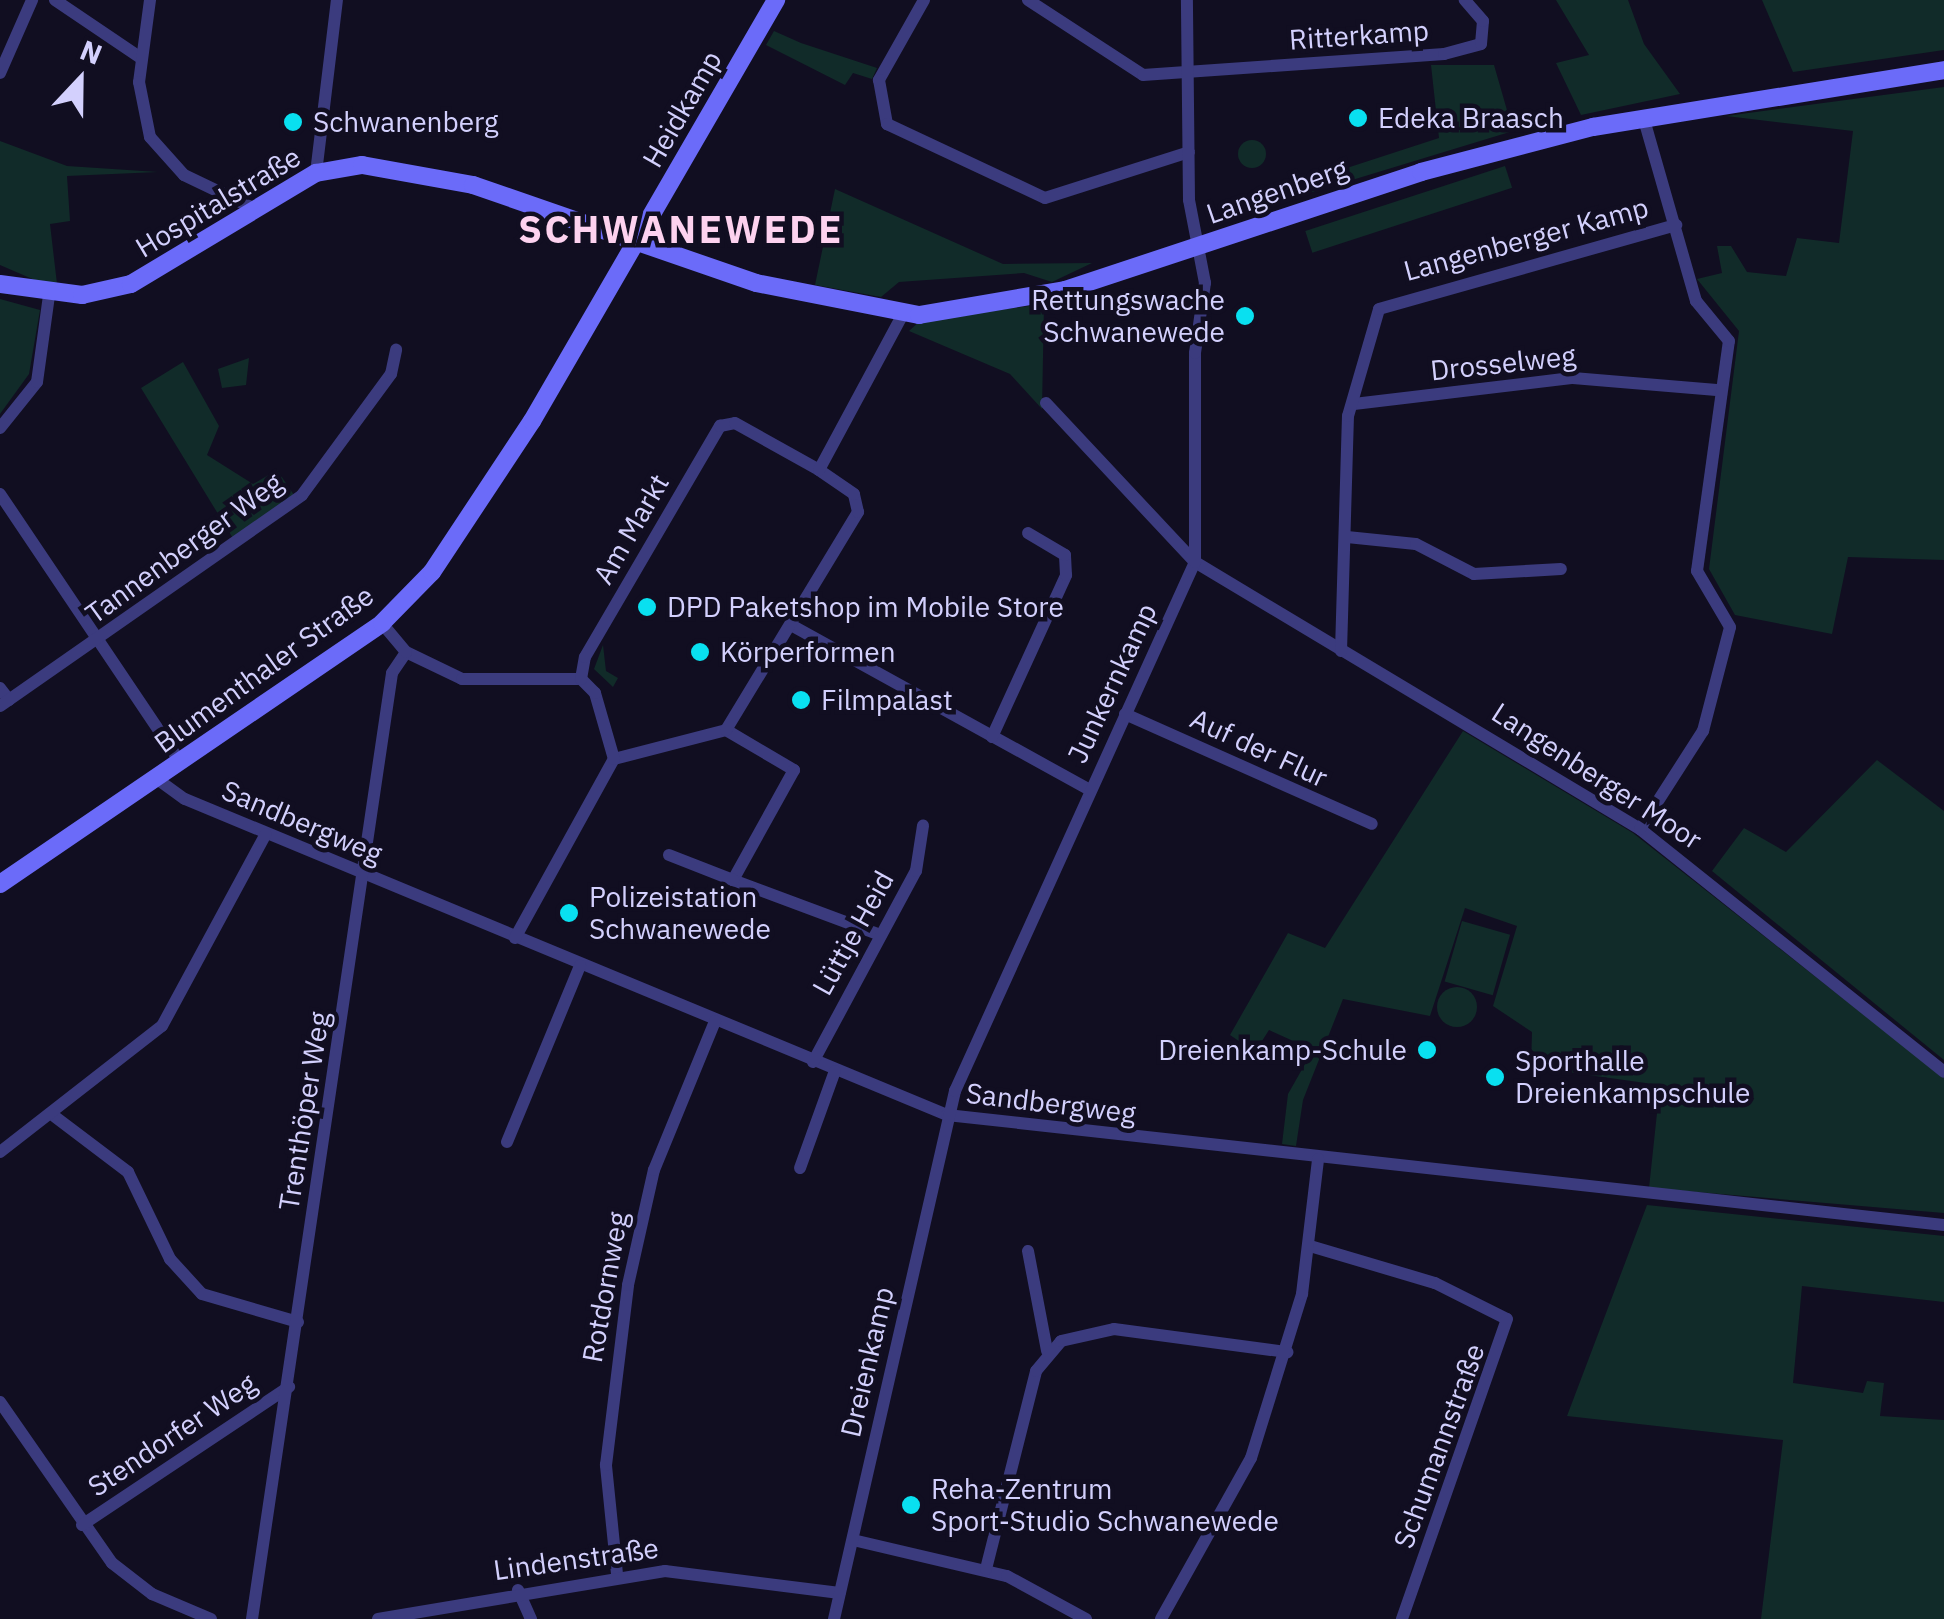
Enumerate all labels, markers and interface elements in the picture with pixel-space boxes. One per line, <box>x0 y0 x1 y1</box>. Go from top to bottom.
street label: Ritterkamp <box>1288 13 1430 57</box>
north arrow <box>30 30 130 130</box>
text: N <box>75 31 108 73</box>
street label: Heidkamp <box>635 45 729 173</box>
place label: Edeka Braasch <box>1378 101 1564 135</box>
place label: Schwanenberg <box>313 105 499 139</box>
marker: Edeka Braasch <box>1347 107 1369 129</box>
marker: Schwanenberg <box>282 111 304 133</box>
street label: Hospitalstraße <box>129 140 307 264</box>
street label: Langenberg <box>1202 151 1352 231</box>
street label: Langenberger Kamp <box>1400 190 1652 288</box>
district label: SCHWANEWEDE <box>518 206 844 252</box>
place label: Rettungswache Schwanewede <box>1031 283 1225 349</box>
marker: Rettungswache Schwanewede <box>1234 305 1256 327</box>
street label: Drosselweg <box>1429 339 1577 387</box>
street label: Tannenberger Weg <box>79 465 289 631</box>
street label: Am Markt <box>586 468 676 590</box>
street label: Blumenthaler Straße <box>148 578 380 760</box>
place label: DPD Paketshop im Mobile Store <box>667 590 1064 624</box>
marker: DPD Paketshop im Mobile Store <box>636 596 658 618</box>
street label: Junkernkamp <box>1060 598 1164 768</box>
place label: Körperformen <box>720 635 896 669</box>
marker: Körperformen <box>689 641 711 663</box>
place label: Filmpalast <box>821 683 953 717</box>
marker: Filmpalast <box>790 689 812 711</box>
street label: Langenberger Moor <box>1486 696 1708 856</box>
street label: Auf der Flur <box>1185 702 1333 794</box>
street label: Sandbergweg <box>217 773 387 871</box>
street label: Lüttje Heid <box>805 865 901 1001</box>
place label: Polizeistation Schwanewede <box>589 880 771 946</box>
marker: Polizeistation Schwanewede <box>558 902 580 924</box>
street label: Trenthöper Weg <box>272 1009 336 1213</box>
place label: Dreienkamp-Schule <box>1158 1033 1407 1067</box>
marker: Dreienkamp-Schule <box>1416 1039 1438 1061</box>
place label: Sporthalle Dreienkampschule <box>1515 1044 1750 1110</box>
marker: Sporthalle Dreienkampschule <box>1484 1066 1506 1088</box>
street label: Sandbergweg <box>964 1076 1138 1130</box>
street label: Rotdornweg <box>575 1209 635 1365</box>
street label: Dreienkamp <box>833 1284 901 1440</box>
street label: Schumannstraße <box>1386 1339 1492 1553</box>
street label: Stendorfer Weg <box>82 1366 262 1504</box>
place label: Reha-Zentrum Sport-Studio Schwanewede <box>931 1472 1279 1538</box>
marker: Reha-Zentrum Sport-Studio Schwanewede <box>900 1494 922 1516</box>
street label: Lindenstraße <box>491 1531 661 1587</box>

